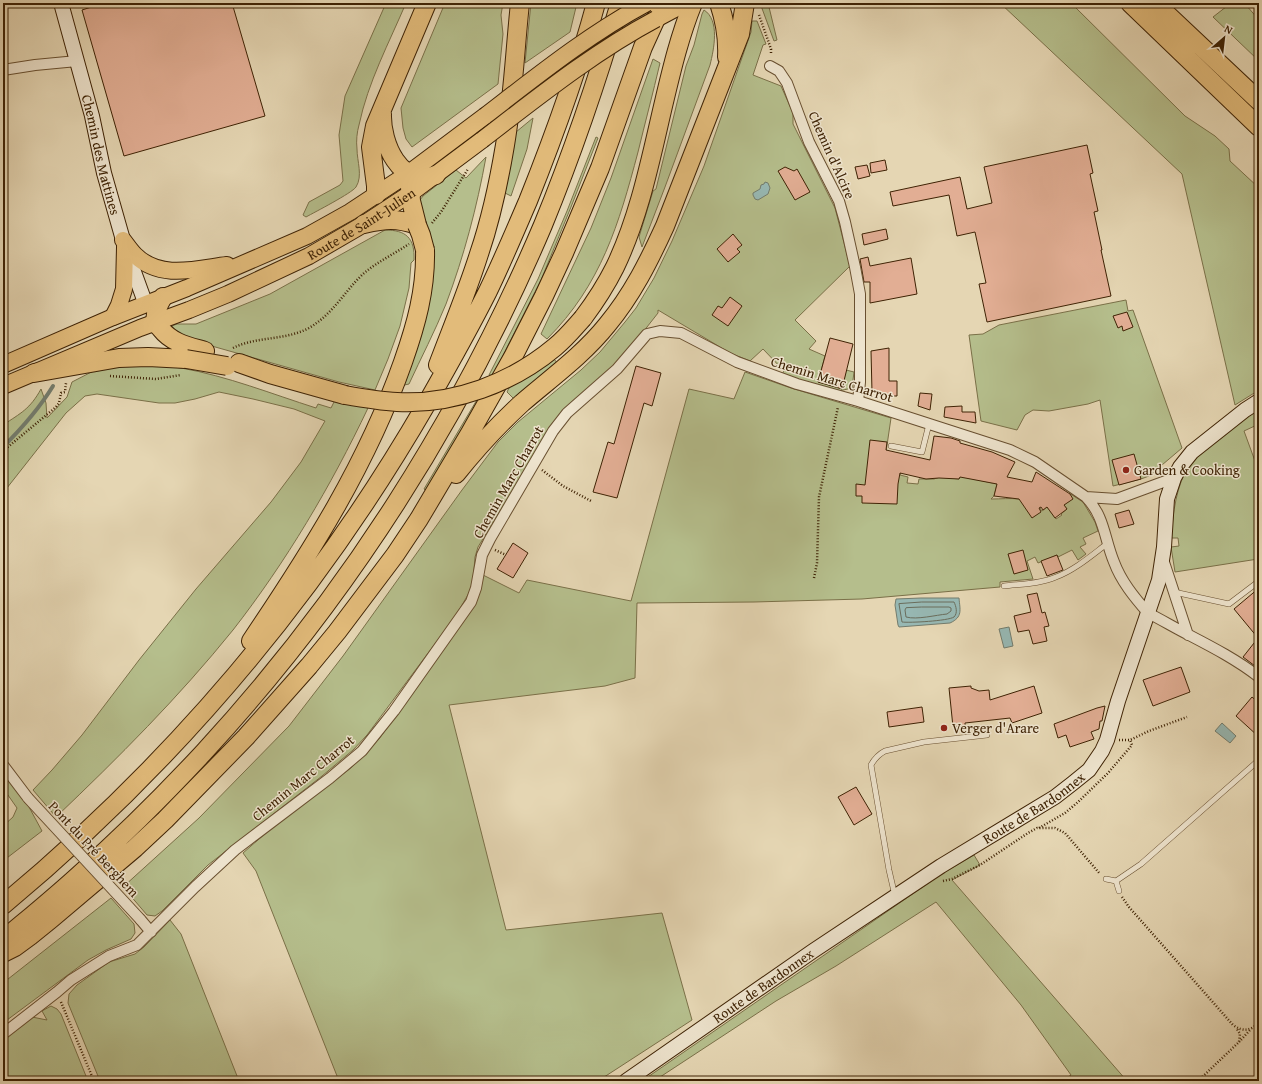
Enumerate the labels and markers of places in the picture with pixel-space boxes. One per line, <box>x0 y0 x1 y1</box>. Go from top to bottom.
place label: Garden & Cooking <box>1134 460 1240 480</box>
marker: Garden & Cooking <box>1121 465 1131 475</box>
place label: Verger d'Arare <box>952 718 1039 738</box>
marker: Verger d'Arare <box>939 723 949 733</box>

